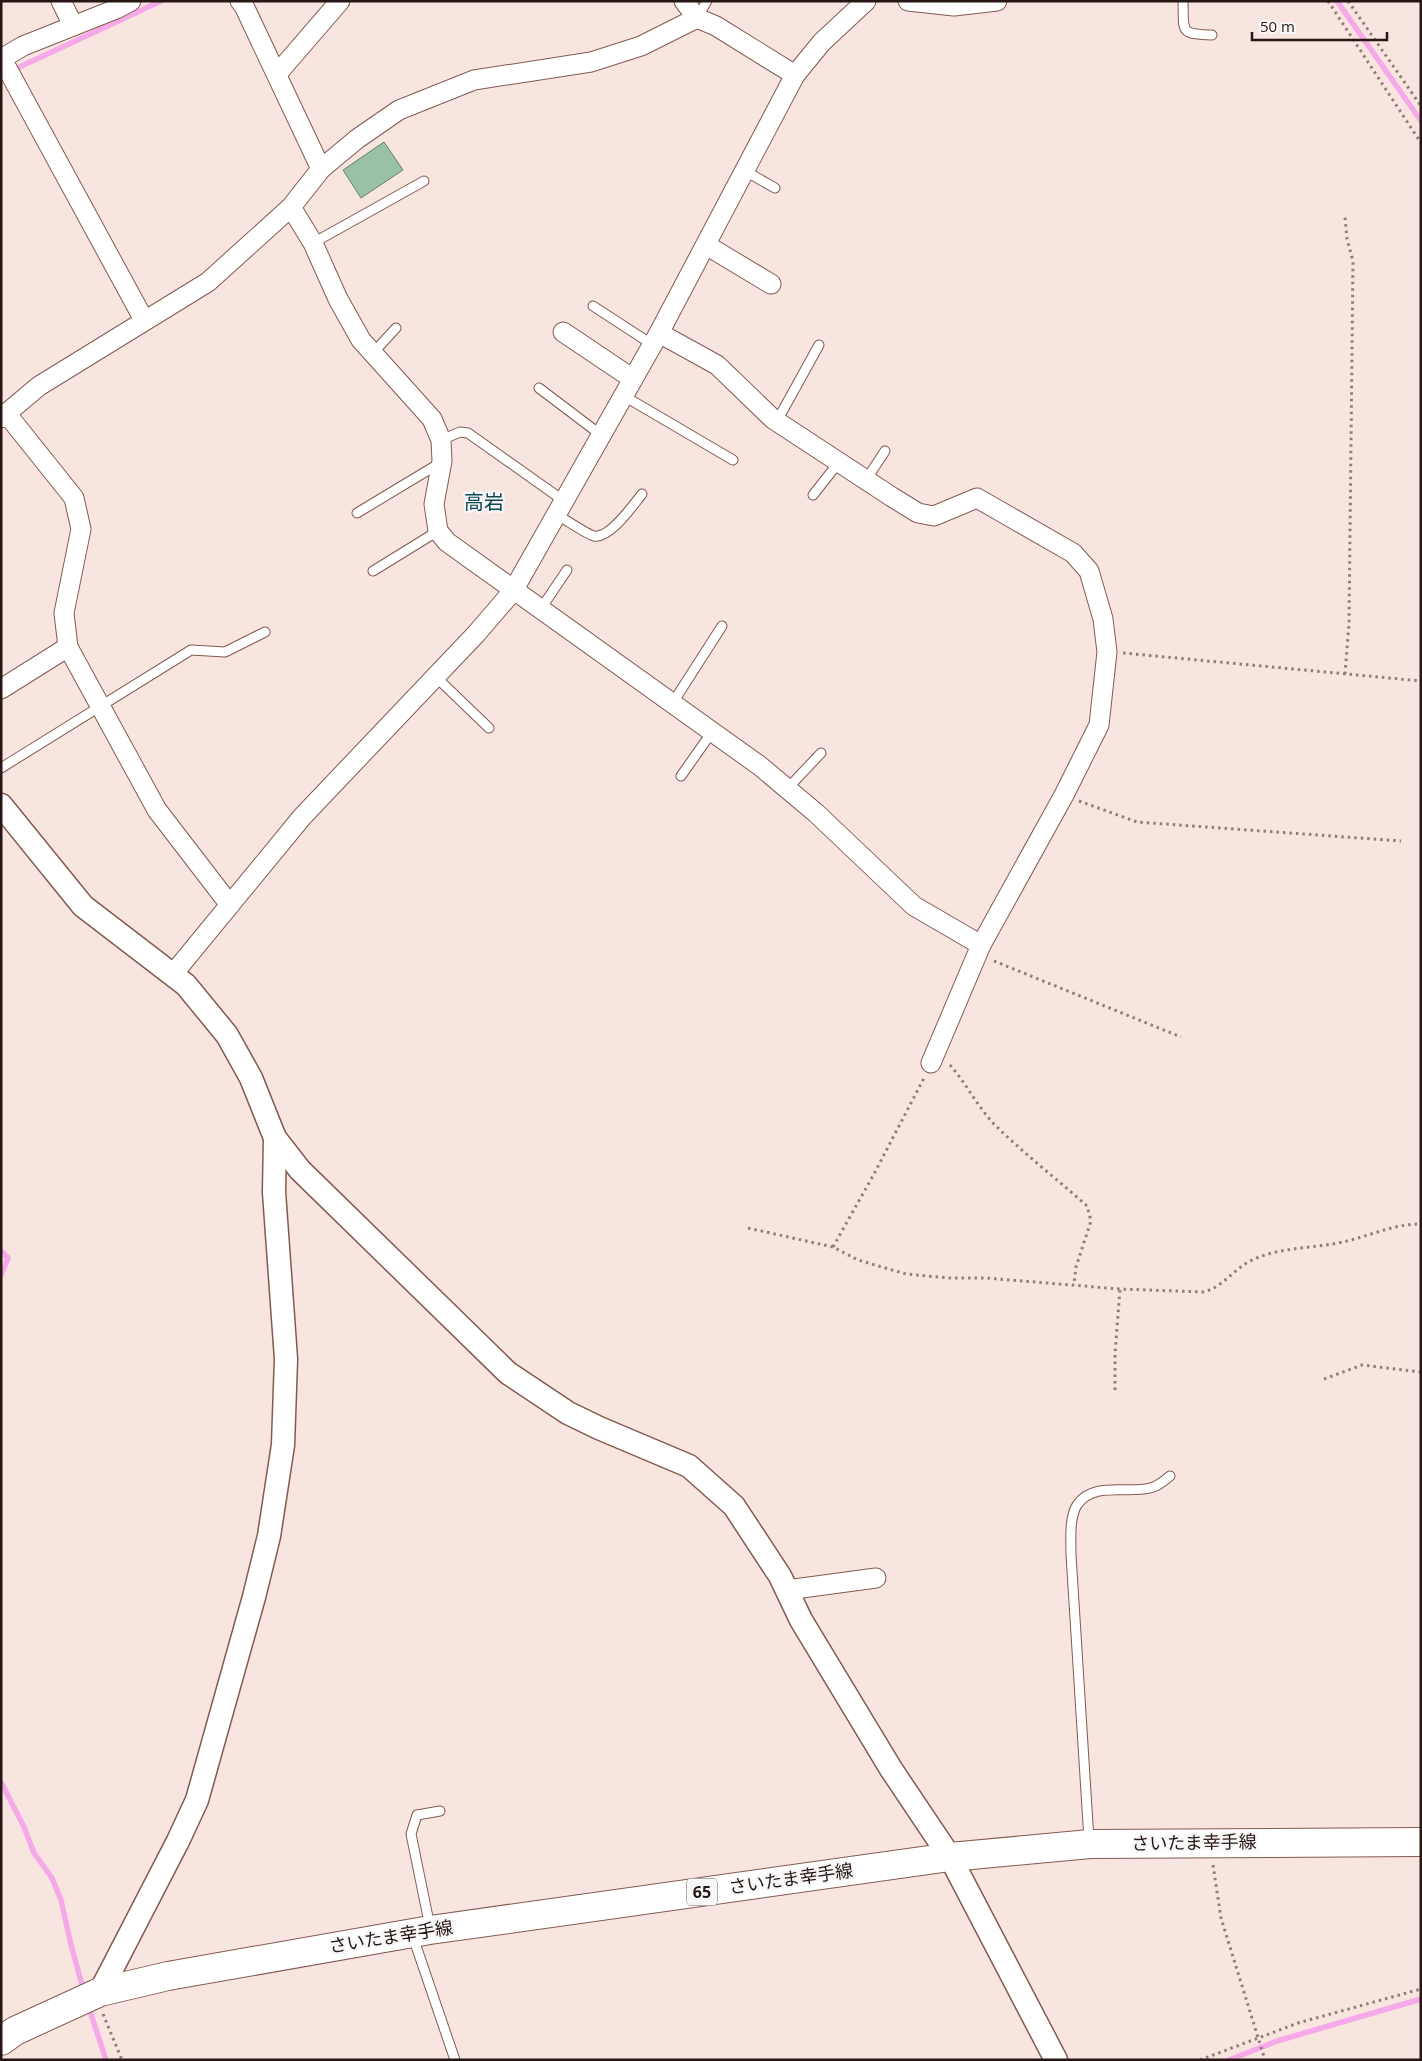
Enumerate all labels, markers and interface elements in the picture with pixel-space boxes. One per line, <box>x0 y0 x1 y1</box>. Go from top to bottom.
scale bar <box>1252 10 1387 42</box>
text: 50 m <box>1260 16 1295 36</box>
district label: 高岩 <box>464 488 504 515</box>
street label: さいたま幸手線 <box>1131 1829 1257 1855</box>
street label: さいたま幸手線 <box>727 1857 855 1899</box>
road number: 65 <box>687 1878 717 1905</box>
street label: さいたま幸手線 <box>327 1914 455 1958</box>

